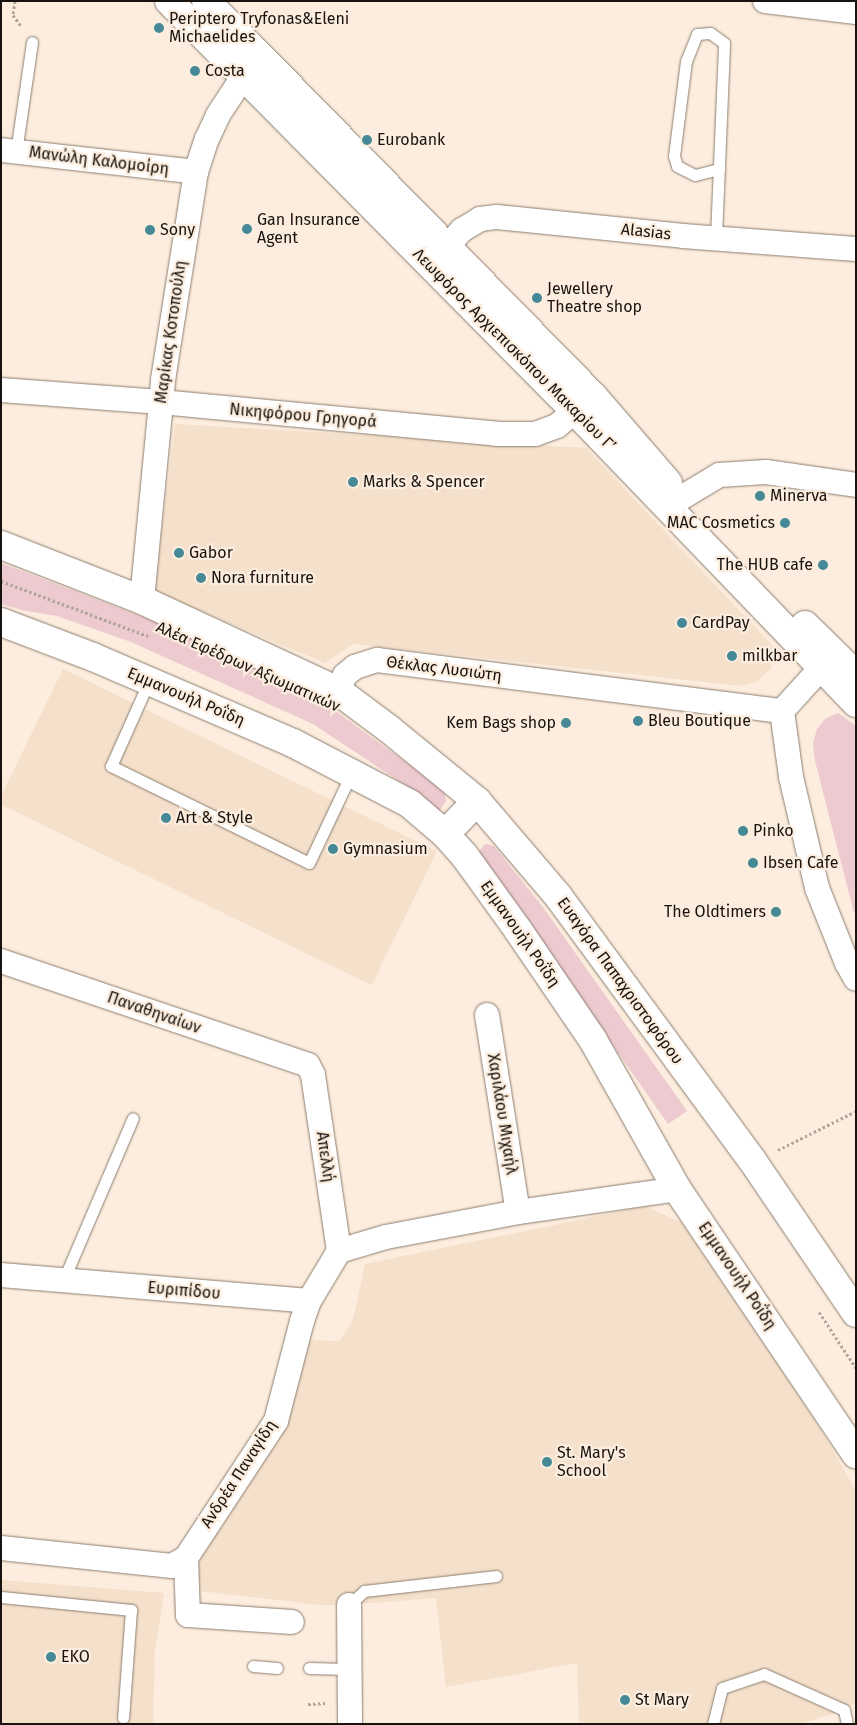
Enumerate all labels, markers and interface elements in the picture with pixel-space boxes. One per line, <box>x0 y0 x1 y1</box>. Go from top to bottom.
place label: Periptero Tryfonas&Eleni Michaelides <box>169 9 349 47</box>
marker: Periptero Tryfonas&Eleni Michaelides <box>153 22 165 34</box>
place label: Costa <box>205 61 245 81</box>
marker: Costa <box>189 65 201 77</box>
place label: Eurobank <box>377 130 445 150</box>
marker: Eurobank <box>361 134 373 146</box>
street label: Μανώλη Καλομοίρη <box>28 143 170 179</box>
place label: Gan Insurance Agent <box>257 210 360 248</box>
place label: Sony <box>160 220 195 240</box>
street label: Alasias <box>620 220 672 244</box>
marker: Gan Insurance Agent <box>241 223 253 235</box>
marker: Sony <box>144 224 156 236</box>
street label: Λεωφόρος Αρχιεπισκόπου Μακαρίου Γ’ <box>409 245 619 455</box>
street label: Μαρίκας Κοτοπούλη <box>151 259 191 405</box>
place label: Jewellery Theatre shop <box>547 279 642 317</box>
marker: Jewellery Theatre shop <box>531 292 543 304</box>
street label: Νικηφόρου Γρηγορά <box>229 400 377 432</box>
place label: Marks & Spencer <box>363 472 485 492</box>
marker: Marks & Spencer <box>347 476 359 488</box>
place label: Minerva <box>770 486 828 506</box>
marker: Minerva <box>754 490 766 502</box>
place label: MAC Cosmetics <box>667 513 775 533</box>
marker: MAC Cosmetics <box>779 517 791 529</box>
place label: Gabor <box>189 543 233 563</box>
marker: Gabor <box>173 547 185 559</box>
place label: The HUB cafe <box>717 555 813 575</box>
marker: The HUB cafe <box>817 559 829 571</box>
place label: Nora furniture <box>211 568 314 588</box>
marker: Nora furniture <box>195 572 207 584</box>
place label: CardPay <box>692 613 750 633</box>
marker: CardPay <box>676 617 688 629</box>
street label: Αλέα Εφέδρων Αξιωματικών <box>153 618 343 716</box>
place label: milkbar <box>742 646 797 666</box>
marker: milkbar <box>726 650 738 662</box>
street label: Θέκλας Λυσιώτη <box>385 652 503 686</box>
street label: Εμμανουήλ Ροΐδη <box>124 664 248 730</box>
place label: Bleu Boutique <box>648 711 751 731</box>
place label: Kem Bags shop <box>446 713 556 733</box>
marker: Bleu Boutique <box>632 715 644 727</box>
marker: Kem Bags shop <box>560 717 572 729</box>
place label: Art & Style <box>176 808 253 828</box>
marker: Art & Style <box>160 812 172 824</box>
place label: Pinko <box>753 821 794 841</box>
marker: Pinko <box>737 825 749 837</box>
place label: Gymnasium <box>343 839 428 859</box>
marker: Gymnasium <box>327 843 339 855</box>
place label: Ibsen Cafe <box>763 853 838 873</box>
marker: Ibsen Cafe <box>747 857 759 869</box>
street label: Εμμανουήλ Ροΐδη <box>476 877 564 991</box>
street label: Ευαγόρα Παπαχριστοφόρου <box>553 894 687 1068</box>
place label: The Oldtimers <box>664 902 766 922</box>
marker: The Oldtimers <box>770 906 782 918</box>
street label: Παναθηναίων <box>105 988 203 1038</box>
street label: Χαριλάου Μιχαήλ <box>483 1052 521 1176</box>
street label: Απελλή <box>312 1130 338 1184</box>
street label: Εμμανουήλ Ροΐδη <box>694 1218 780 1334</box>
street label: Ευριπίδου <box>147 1278 221 1304</box>
street label: Ανδρέα Παναγίδη <box>197 1417 281 1531</box>
place label: St. Mary's School <box>557 1443 626 1481</box>
marker: St. Mary's School <box>541 1456 553 1468</box>
place label: EKO <box>61 1647 90 1667</box>
marker: EKO <box>45 1651 57 1663</box>
place label: St Mary <box>635 1690 689 1710</box>
marker: St Mary <box>619 1694 631 1706</box>

